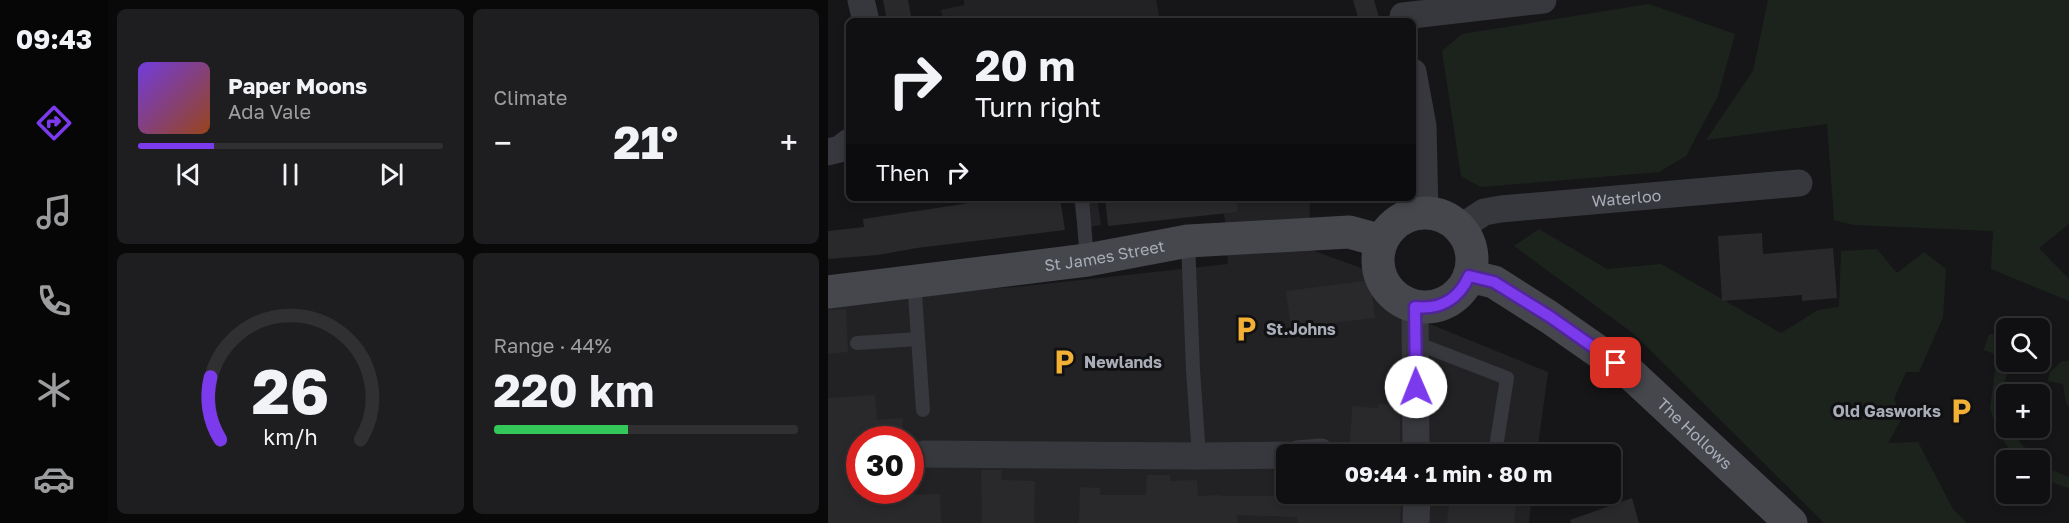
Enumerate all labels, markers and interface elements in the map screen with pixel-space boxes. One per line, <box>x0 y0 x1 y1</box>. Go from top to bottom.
text: 09:43 <box>16 23 92 55</box>
text: 20 m <box>975 40 1075 90</box>
icon: right <box>876 42 954 120</box>
text: Paper Moons <box>228 72 367 99</box>
text: Climate <box>494 85 567 109</box>
text: Turn right <box>975 91 1101 123</box>
text: Ada Vale <box>228 99 311 123</box>
icon: directions <box>33 102 75 144</box>
text: 21° <box>613 115 678 169</box>
text: − <box>494 123 512 162</box>
text: + <box>780 123 798 162</box>
icon: right <box>941 156 974 189</box>
icon: previous <box>172 158 205 191</box>
icon: pause <box>274 158 307 191</box>
icon: next <box>375 158 408 191</box>
text: Then <box>876 159 929 186</box>
street label: Waterloo <box>1591 185 1662 211</box>
icon: music <box>33 191 75 233</box>
street label: St James Street <box>1043 236 1166 275</box>
icon: phone <box>33 280 75 322</box>
parking icon: St.Johns <box>1231 314 1261 344</box>
map controls <box>1996 318 2050 504</box>
button: search <box>1996 318 2050 372</box>
place label: St.Johns <box>1266 319 1336 339</box>
text: Range · 44% <box>494 333 612 357</box>
pin <box>1590 337 1641 388</box>
icon: arrive <box>1599 346 1632 379</box>
parking icon: Newlands <box>1049 347 1079 377</box>
place label: Newlands <box>1084 352 1162 372</box>
text: 26 <box>251 353 329 428</box>
position arrow <box>1384 355 1448 419</box>
text: 220 km <box>494 363 654 417</box>
icon: climate <box>33 369 75 411</box>
button: + <box>1996 384 2050 438</box>
street label: The Hollows <box>1653 394 1737 473</box>
parking icon: Old Gasworks <box>1946 396 1976 426</box>
place label: Old Gasworks <box>1832 401 1941 421</box>
text: km/h <box>263 425 318 451</box>
speed limit sign: 30 <box>846 426 924 504</box>
button: − <box>1996 450 2050 504</box>
icon: car <box>33 458 75 500</box>
text: 09:44 · 1 min · 80 m <box>1345 460 1552 487</box>

